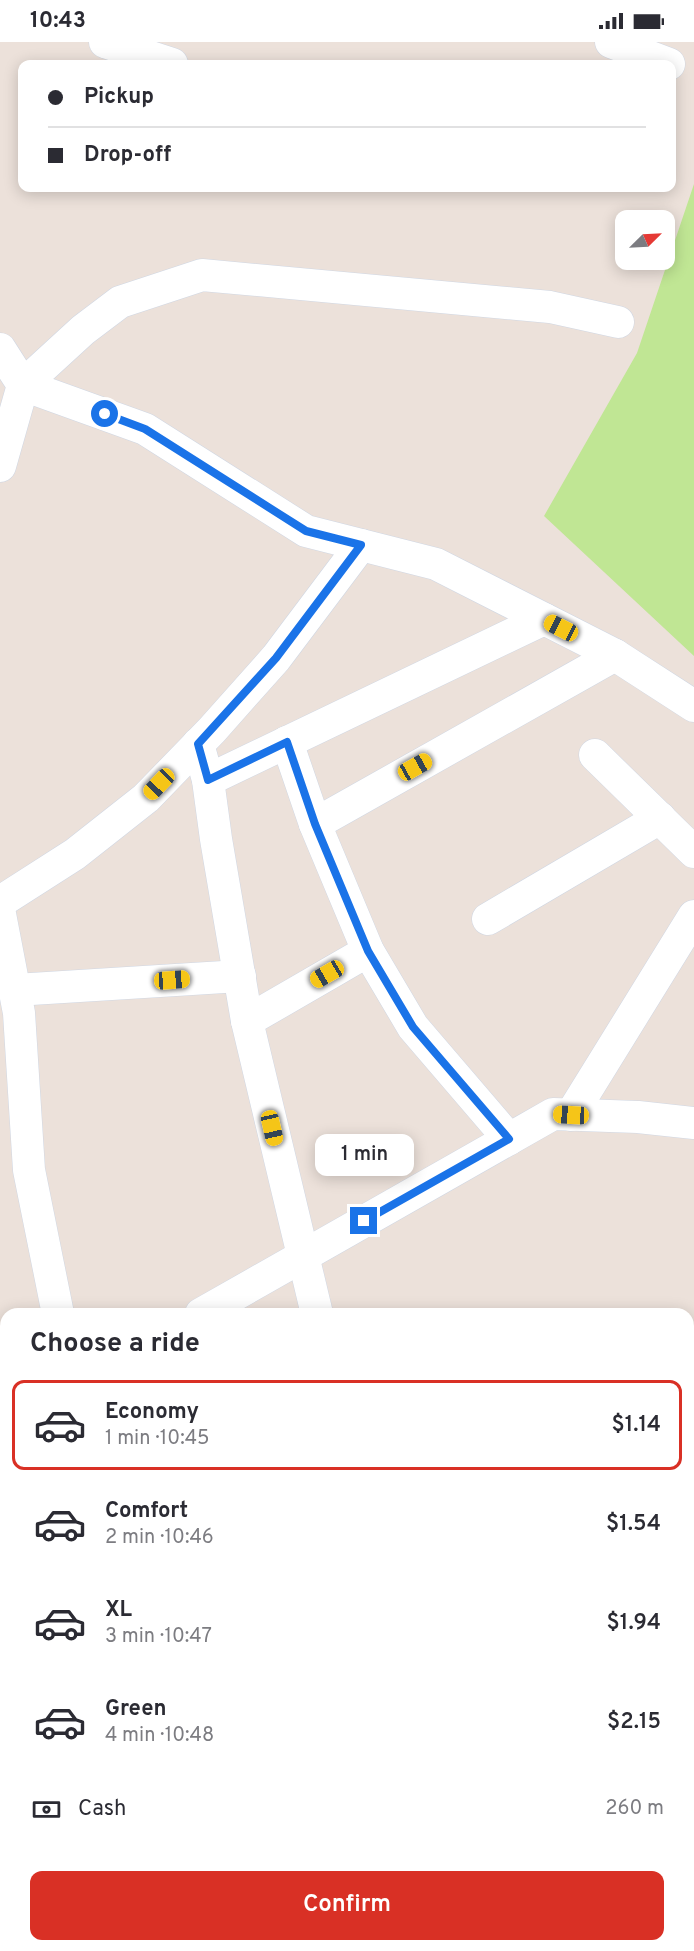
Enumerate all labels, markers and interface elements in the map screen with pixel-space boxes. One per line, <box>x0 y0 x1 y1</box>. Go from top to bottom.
text: 10:43 <box>30 8 86 35</box>
text: Pickup <box>84 84 154 111</box>
text: Drop-off <box>84 142 171 169</box>
north arrow <box>615 210 675 270</box>
map controls <box>615 210 675 270</box>
route start <box>91 400 118 427</box>
car <box>541 612 581 644</box>
car <box>395 750 435 784</box>
car <box>140 765 178 803</box>
car <box>307 957 347 991</box>
car <box>153 970 191 990</box>
car <box>553 1105 589 1125</box>
car <box>259 1108 285 1148</box>
callout: 1 min <box>314 1134 413 1176</box>
text: 1 min <box>341 1142 388 1168</box>
route end <box>350 1207 377 1234</box>
text: Choose a ride <box>30 1327 200 1361</box>
icon: car <box>33 1398 87 1452</box>
text: Economy <box>105 1399 199 1426</box>
text: $1.14 <box>612 1412 661 1439</box>
text: 1 min · 10:45 <box>105 1426 209 1452</box>
icon: car <box>33 1497 87 1551</box>
text: Comfort <box>105 1498 188 1525</box>
text: $1.54 <box>606 1511 661 1538</box>
text: 2 min · 10:46 <box>105 1525 214 1551</box>
icon: car <box>33 1596 87 1650</box>
text: XL <box>105 1597 132 1624</box>
text: $1.94 <box>607 1610 661 1637</box>
text: 3 min · 10:47 <box>105 1624 212 1650</box>
icon: car <box>33 1695 87 1749</box>
text: Green <box>105 1696 167 1723</box>
text: $2.15 <box>607 1709 661 1736</box>
text: 4 min · 10:48 <box>105 1723 214 1749</box>
icon: cash <box>30 1793 63 1826</box>
text: Cash <box>78 1796 127 1823</box>
text: 260 m <box>605 1796 664 1822</box>
button: Confirm <box>30 1871 664 1940</box>

